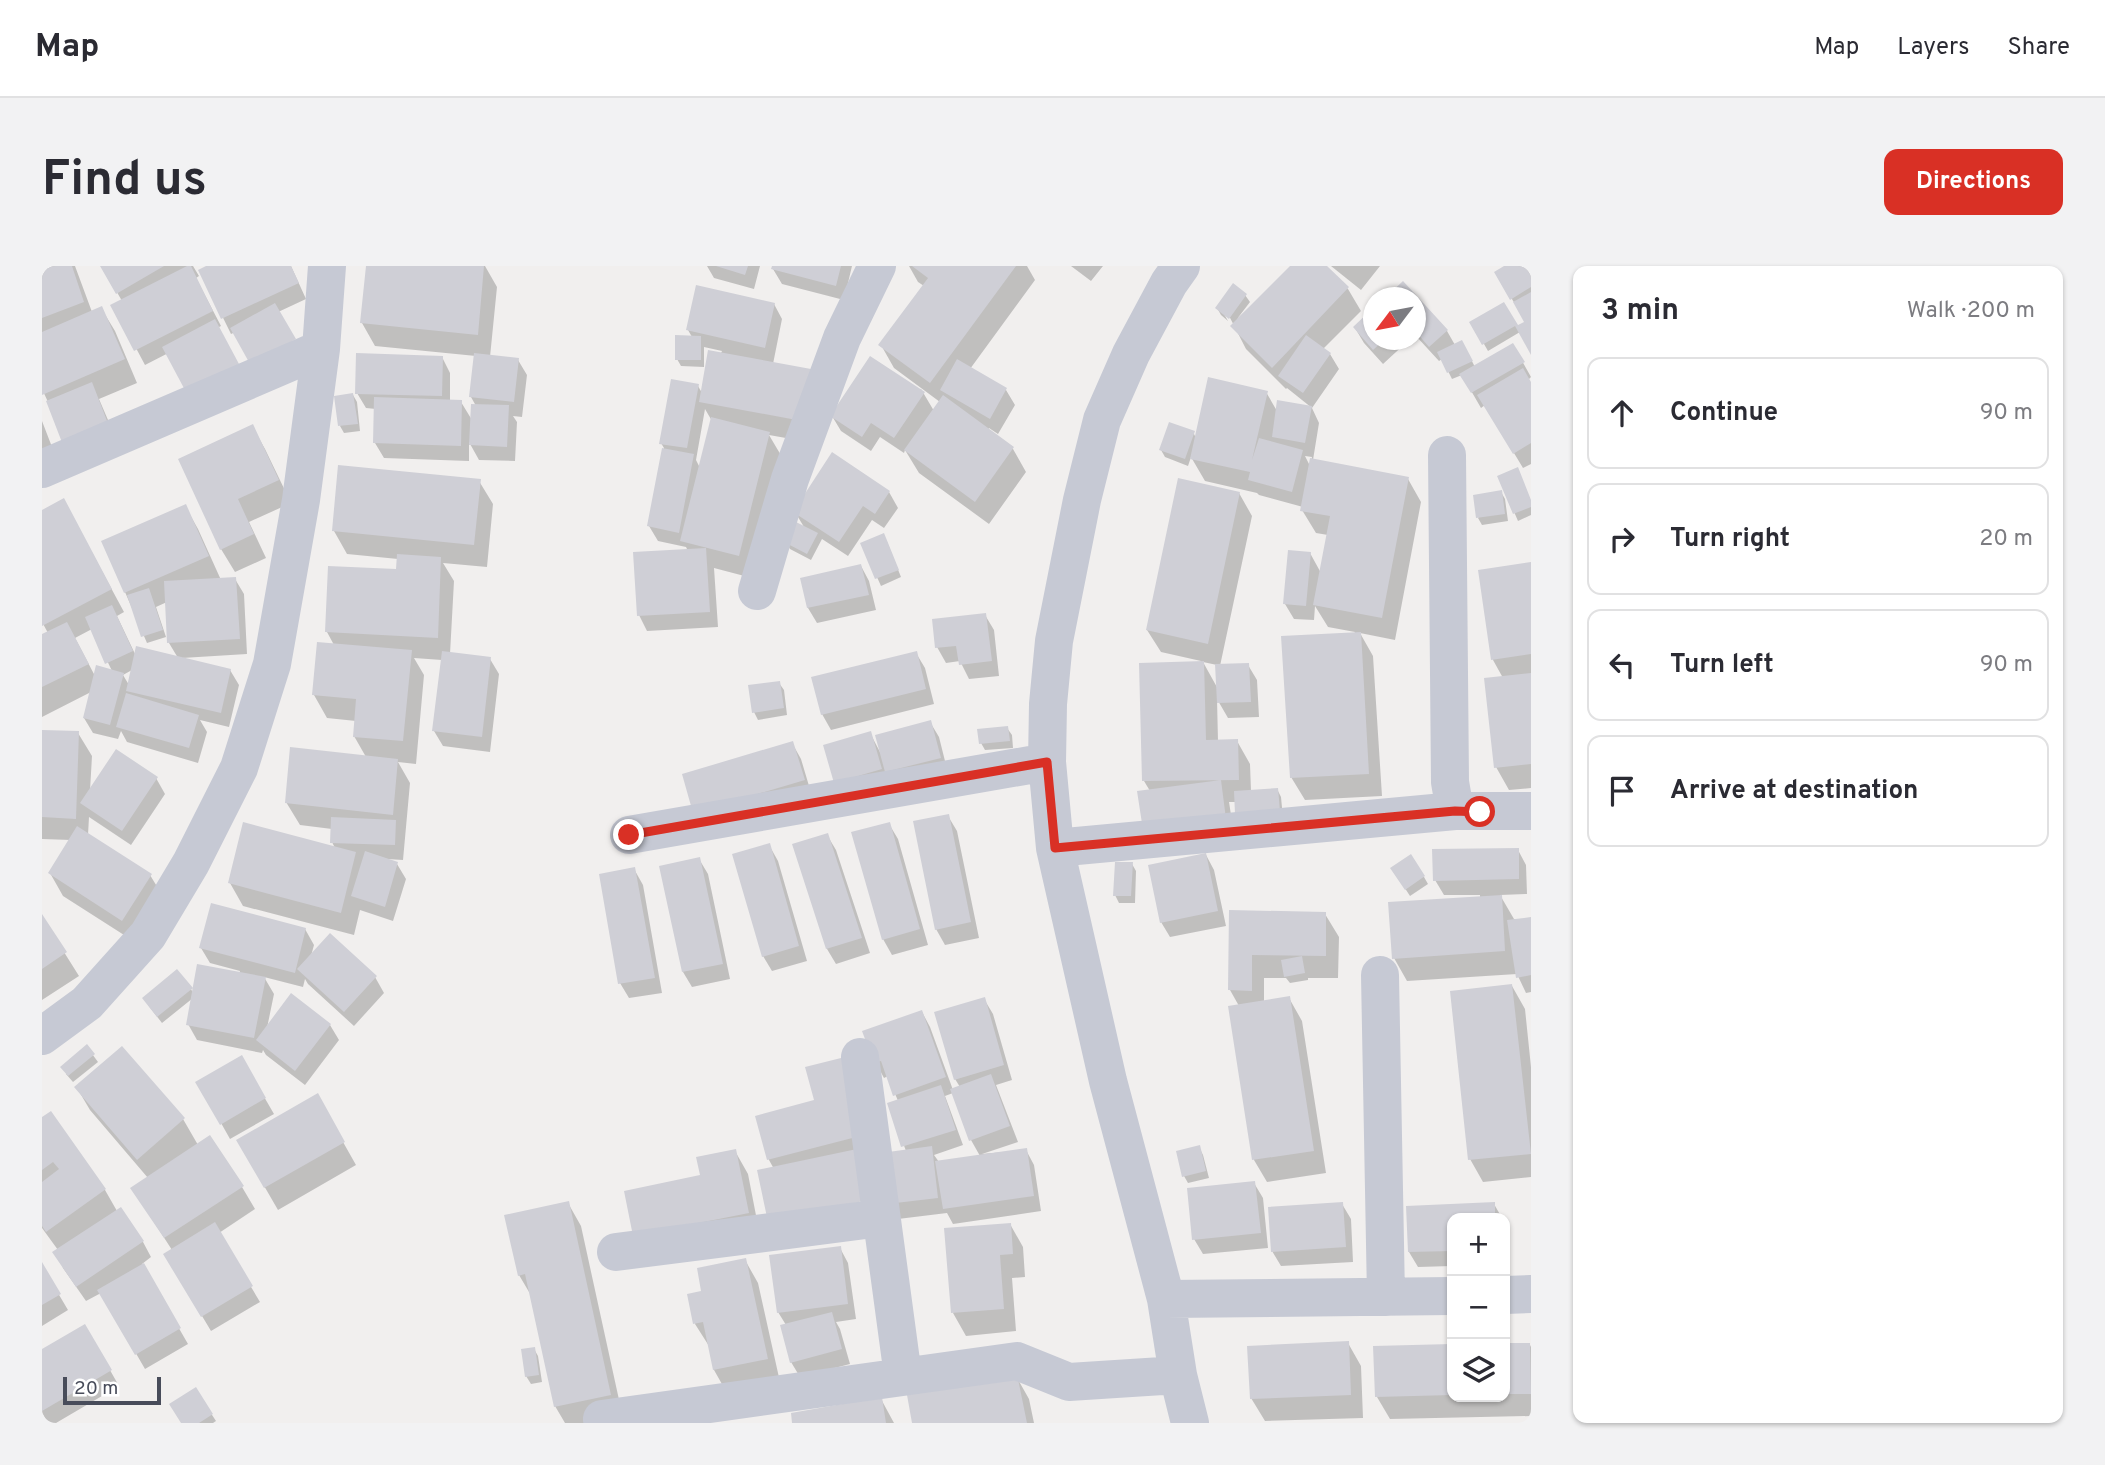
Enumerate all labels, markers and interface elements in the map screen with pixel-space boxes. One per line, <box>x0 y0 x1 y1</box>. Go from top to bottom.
text: Map <box>35 27 99 69</box>
text: Map <box>1814 33 1859 63</box>
text: Layers <box>1897 33 1969 63</box>
text: Share <box>2007 33 2070 63</box>
button: Directions <box>1884 149 2063 215</box>
text: Find us <box>42 151 207 213</box>
north arrow <box>1363 287 1426 350</box>
text: 3 min <box>1601 293 1679 330</box>
text: Walk · 200 m <box>1907 297 2035 326</box>
icon: ahead <box>1603 394 1641 432</box>
text: Continue <box>1670 397 1778 430</box>
text: 90 m <box>1980 399 2033 428</box>
icon: right <box>1603 520 1641 558</box>
text: Turn right <box>1670 523 1790 556</box>
text: 20 m <box>1979 525 2033 554</box>
icon: left <box>1603 646 1641 684</box>
text: Turn left <box>1670 649 1774 682</box>
text: 90 m <box>1980 651 2033 680</box>
icon: arrive <box>1603 772 1641 810</box>
text: Arrive at destination <box>1670 775 1918 808</box>
route start <box>1464 796 1495 827</box>
route end <box>613 819 644 850</box>
map controls <box>1447 1213 1510 1402</box>
button: + <box>1447 1213 1510 1276</box>
button: − <box>1447 1276 1510 1339</box>
button: layers <box>1447 1339 1510 1402</box>
scale bar <box>63 1374 161 1406</box>
text: 20 m <box>74 1377 118 1401</box>

